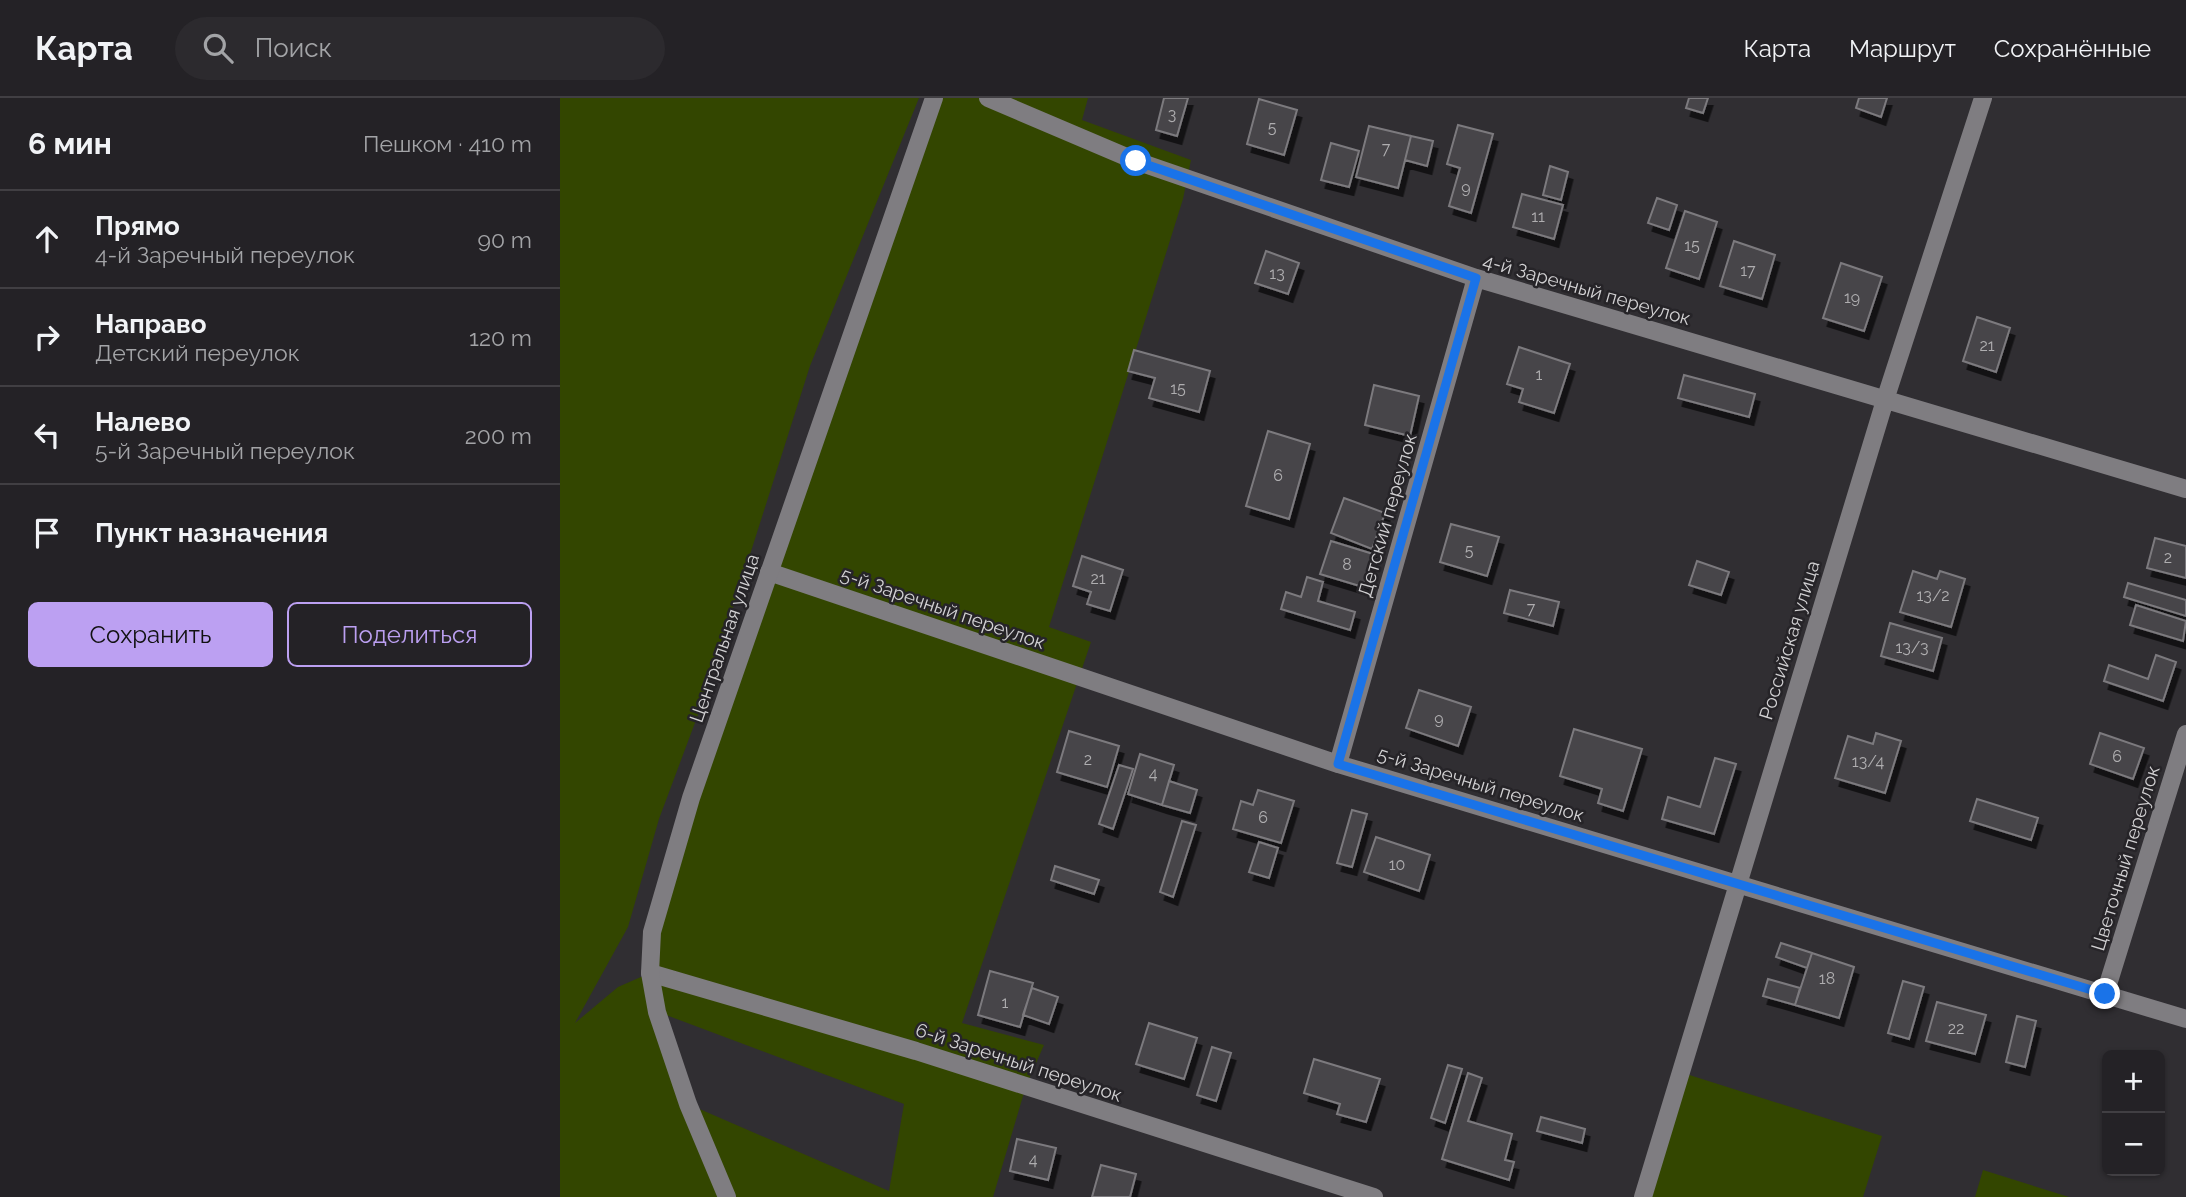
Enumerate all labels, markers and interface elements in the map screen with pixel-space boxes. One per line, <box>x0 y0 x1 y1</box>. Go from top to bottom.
search box <box>175 17 665 80</box>
text: Карта <box>35 29 133 68</box>
icon: search <box>199 29 237 67</box>
text: Поиск <box>255 33 332 63</box>
text: Карта <box>1743 34 1811 63</box>
text: Маршрут <box>1849 34 1956 63</box>
text: Сохранённые <box>1994 34 2151 63</box>
house number: 3 <box>1168 105 1176 124</box>
house number: 5 <box>1268 118 1277 137</box>
text: 6 мин <box>28 126 112 161</box>
text: Пешком · 410 m <box>363 130 532 157</box>
house number: 7 <box>1382 139 1391 158</box>
route start <box>1120 145 1151 176</box>
house number: 9 <box>1461 178 1471 197</box>
house number: 11 <box>1531 207 1545 226</box>
text: Прямо <box>95 211 180 241</box>
icon: ahead <box>28 220 66 258</box>
text: 90 m <box>477 226 532 253</box>
house number: 15 <box>1684 236 1700 255</box>
text: 4-й Заречный переулок <box>95 241 355 268</box>
street label: 4-й Заречный переулок <box>1481 249 1693 329</box>
house number: 17 <box>1740 261 1756 280</box>
house number: 13 <box>1269 264 1285 283</box>
house number: 19 <box>1844 288 1860 307</box>
text: Направо <box>95 309 206 339</box>
icon: right <box>28 318 66 356</box>
text: 120 m <box>469 324 532 351</box>
house number: 21 <box>1979 336 1995 355</box>
text: Детский переулок <box>95 339 300 366</box>
house number: 1 <box>1536 365 1543 384</box>
house number: 15 <box>1170 379 1186 398</box>
text: Налево <box>95 407 191 437</box>
icon: left <box>28 416 66 454</box>
text: 200 m <box>465 422 532 449</box>
street label: Детский переулок <box>1353 431 1421 599</box>
text: 5-й Заречный переулок <box>95 437 355 464</box>
house number: 6 <box>1273 466 1283 485</box>
icon: arrive <box>28 514 66 552</box>
text: Пункт назначения <box>95 518 328 548</box>
house number: 5 <box>1465 541 1474 560</box>
house number: 2 <box>2164 548 2172 567</box>
street label: Центральная улица <box>685 551 763 725</box>
house number: 8 <box>1342 555 1352 574</box>
street label: Российская улица <box>1754 558 1824 722</box>
street label: 5-й Заречный переулок <box>838 563 1048 653</box>
house number: 21 <box>1090 569 1106 588</box>
house number: 13/2 <box>1916 586 1950 605</box>
house number: 7 <box>1527 599 1536 618</box>
button: Сохранить <box>28 602 273 667</box>
button: Поделиться <box>287 602 532 667</box>
house number: 13/3 <box>1895 638 1929 657</box>
house number: 9 <box>1434 709 1444 728</box>
street label: 5-й Заречный переулок <box>1375 742 1587 826</box>
house number: 6 <box>2112 747 2122 766</box>
house number: 2 <box>1084 750 1092 769</box>
house number: 13/4 <box>1852 752 1884 771</box>
street label: Цветочный переулок <box>2086 763 2164 953</box>
house number: 4 <box>1149 764 1158 783</box>
house number: 6 <box>1258 808 1268 827</box>
house number: 10 <box>1389 855 1405 874</box>
house number: 18 <box>1819 969 1835 988</box>
route end <box>2089 978 2120 1009</box>
house number: 1 <box>1002 993 1009 1012</box>
street label: 6-й Заречный переулок <box>913 1018 1125 1106</box>
house number: 22 <box>1948 1019 1964 1038</box>
map controls <box>2102 1050 2165 1176</box>
button: + <box>2102 1050 2165 1113</box>
button: − <box>2102 1113 2165 1176</box>
house number: 4 <box>1029 1150 1038 1169</box>

